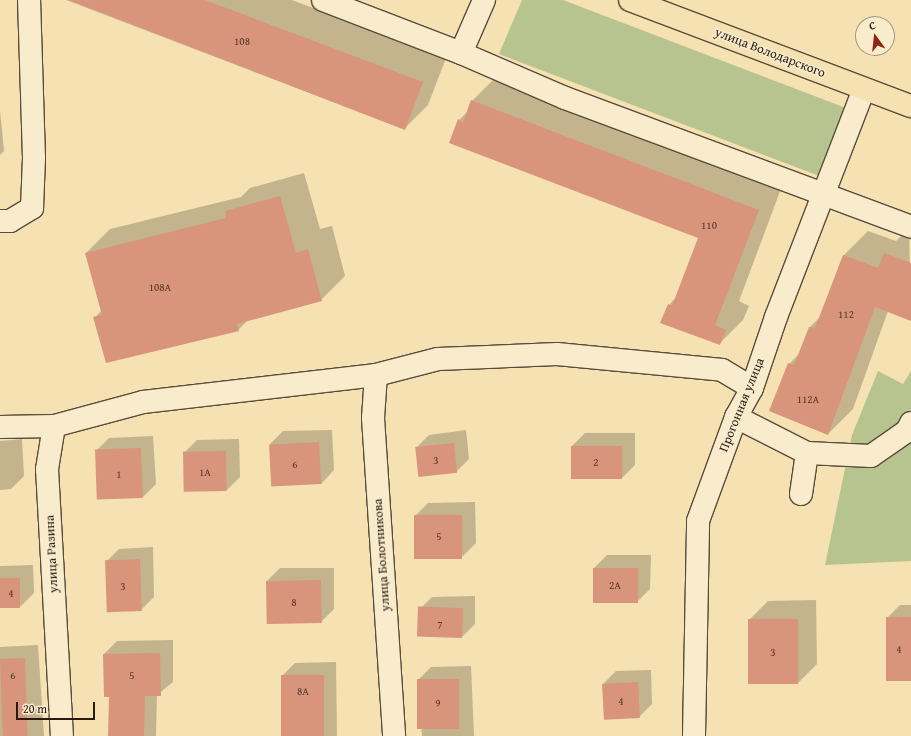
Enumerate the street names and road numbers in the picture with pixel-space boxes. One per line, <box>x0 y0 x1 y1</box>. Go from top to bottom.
street label: улица Володарского <box>712 25 828 81</box>
street label: Прогонная улица <box>716 356 768 454</box>
street label: улица Болотникова <box>370 498 394 612</box>
street label: улица Разина <box>42 515 62 593</box>

